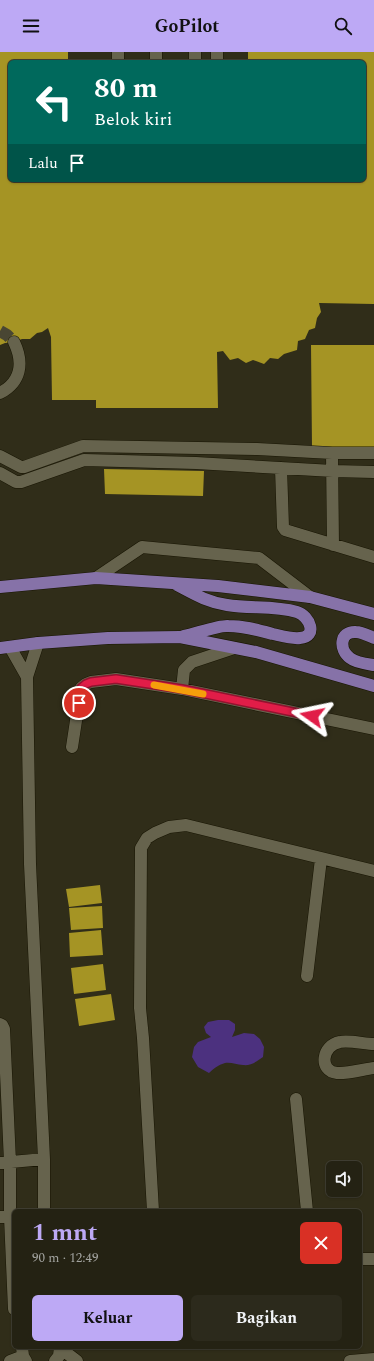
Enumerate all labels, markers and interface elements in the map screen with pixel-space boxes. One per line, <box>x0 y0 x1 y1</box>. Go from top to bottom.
text: GoPilot <box>155 13 219 40</box>
icon: menu <box>20 15 42 37</box>
icon: search <box>332 15 354 37</box>
text: 80 m <box>94 67 158 110</box>
icon: left <box>28 76 80 128</box>
text: Belok kiri <box>94 106 172 133</box>
text: Lalu <box>28 152 58 175</box>
icon: arrive <box>66 152 88 174</box>
pin <box>62 686 96 720</box>
icon: arrive <box>68 692 90 714</box>
position arrow <box>291 695 333 737</box>
map controls <box>326 1161 362 1197</box>
button: sound <box>326 1161 362 1197</box>
text: 1 mnt <box>32 1215 97 1251</box>
button: close <box>300 1222 342 1264</box>
text: 90 m · 12:49 <box>32 1248 98 1268</box>
button: Keluar <box>32 1295 183 1341</box>
button: Bagikan <box>191 1295 342 1341</box>

